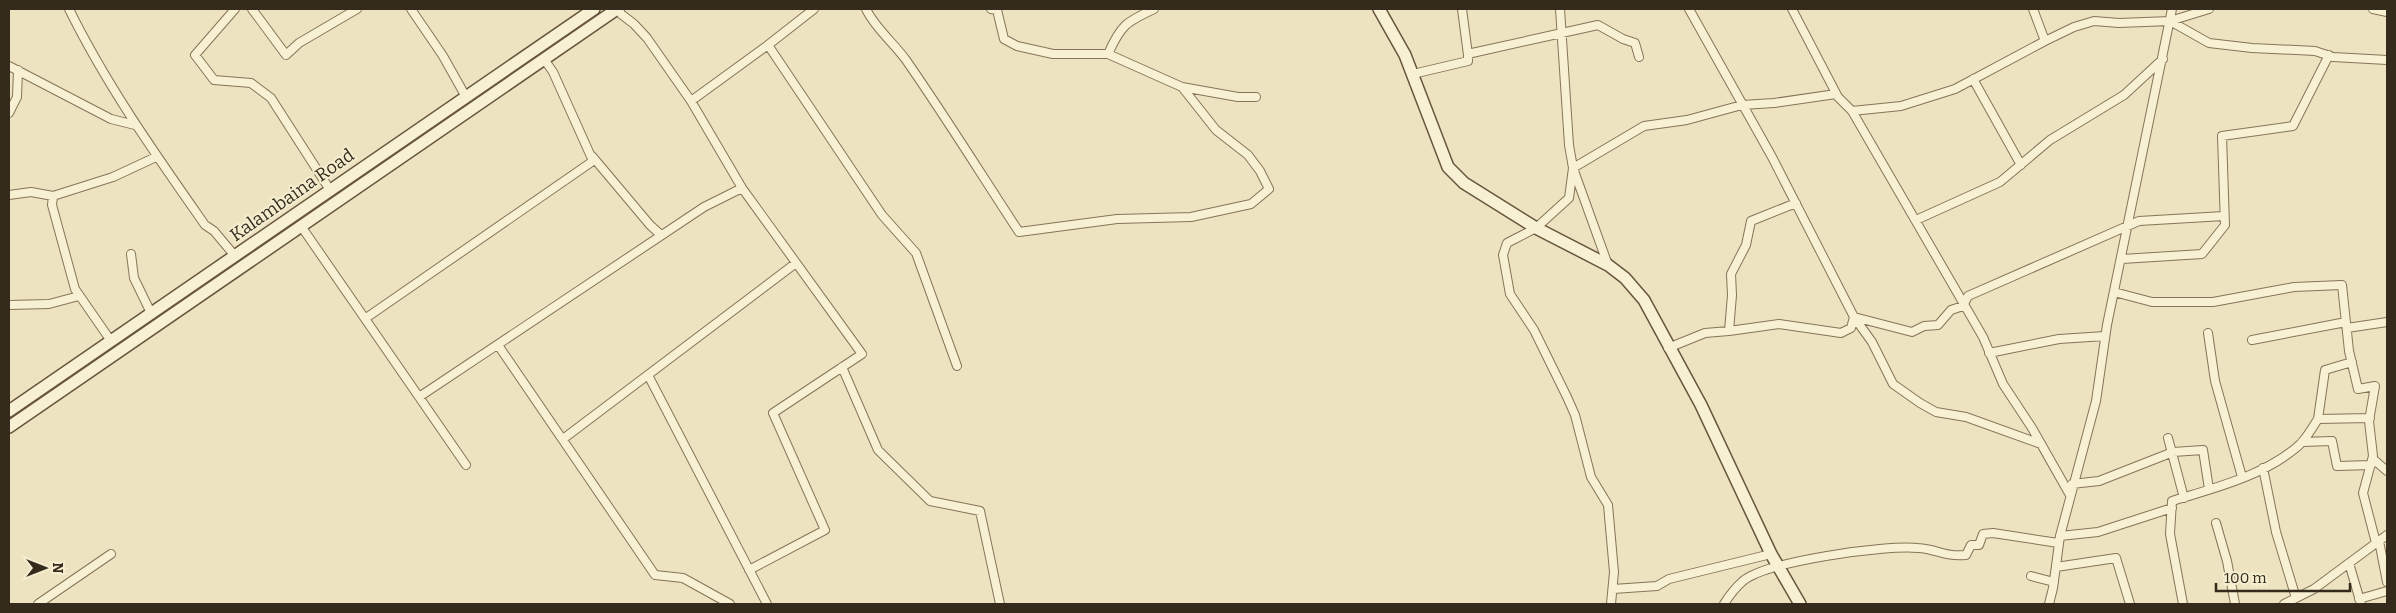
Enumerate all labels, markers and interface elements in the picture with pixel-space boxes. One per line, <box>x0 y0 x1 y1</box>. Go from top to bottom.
street label: Kalambaina Road <box>226 144 359 246</box>
north arrow <box>20 543 70 593</box>
scale bar <box>2216 560 2350 592</box>
text: N <box>49 563 66 574</box>
text: 100 m <box>2224 569 2267 587</box>

